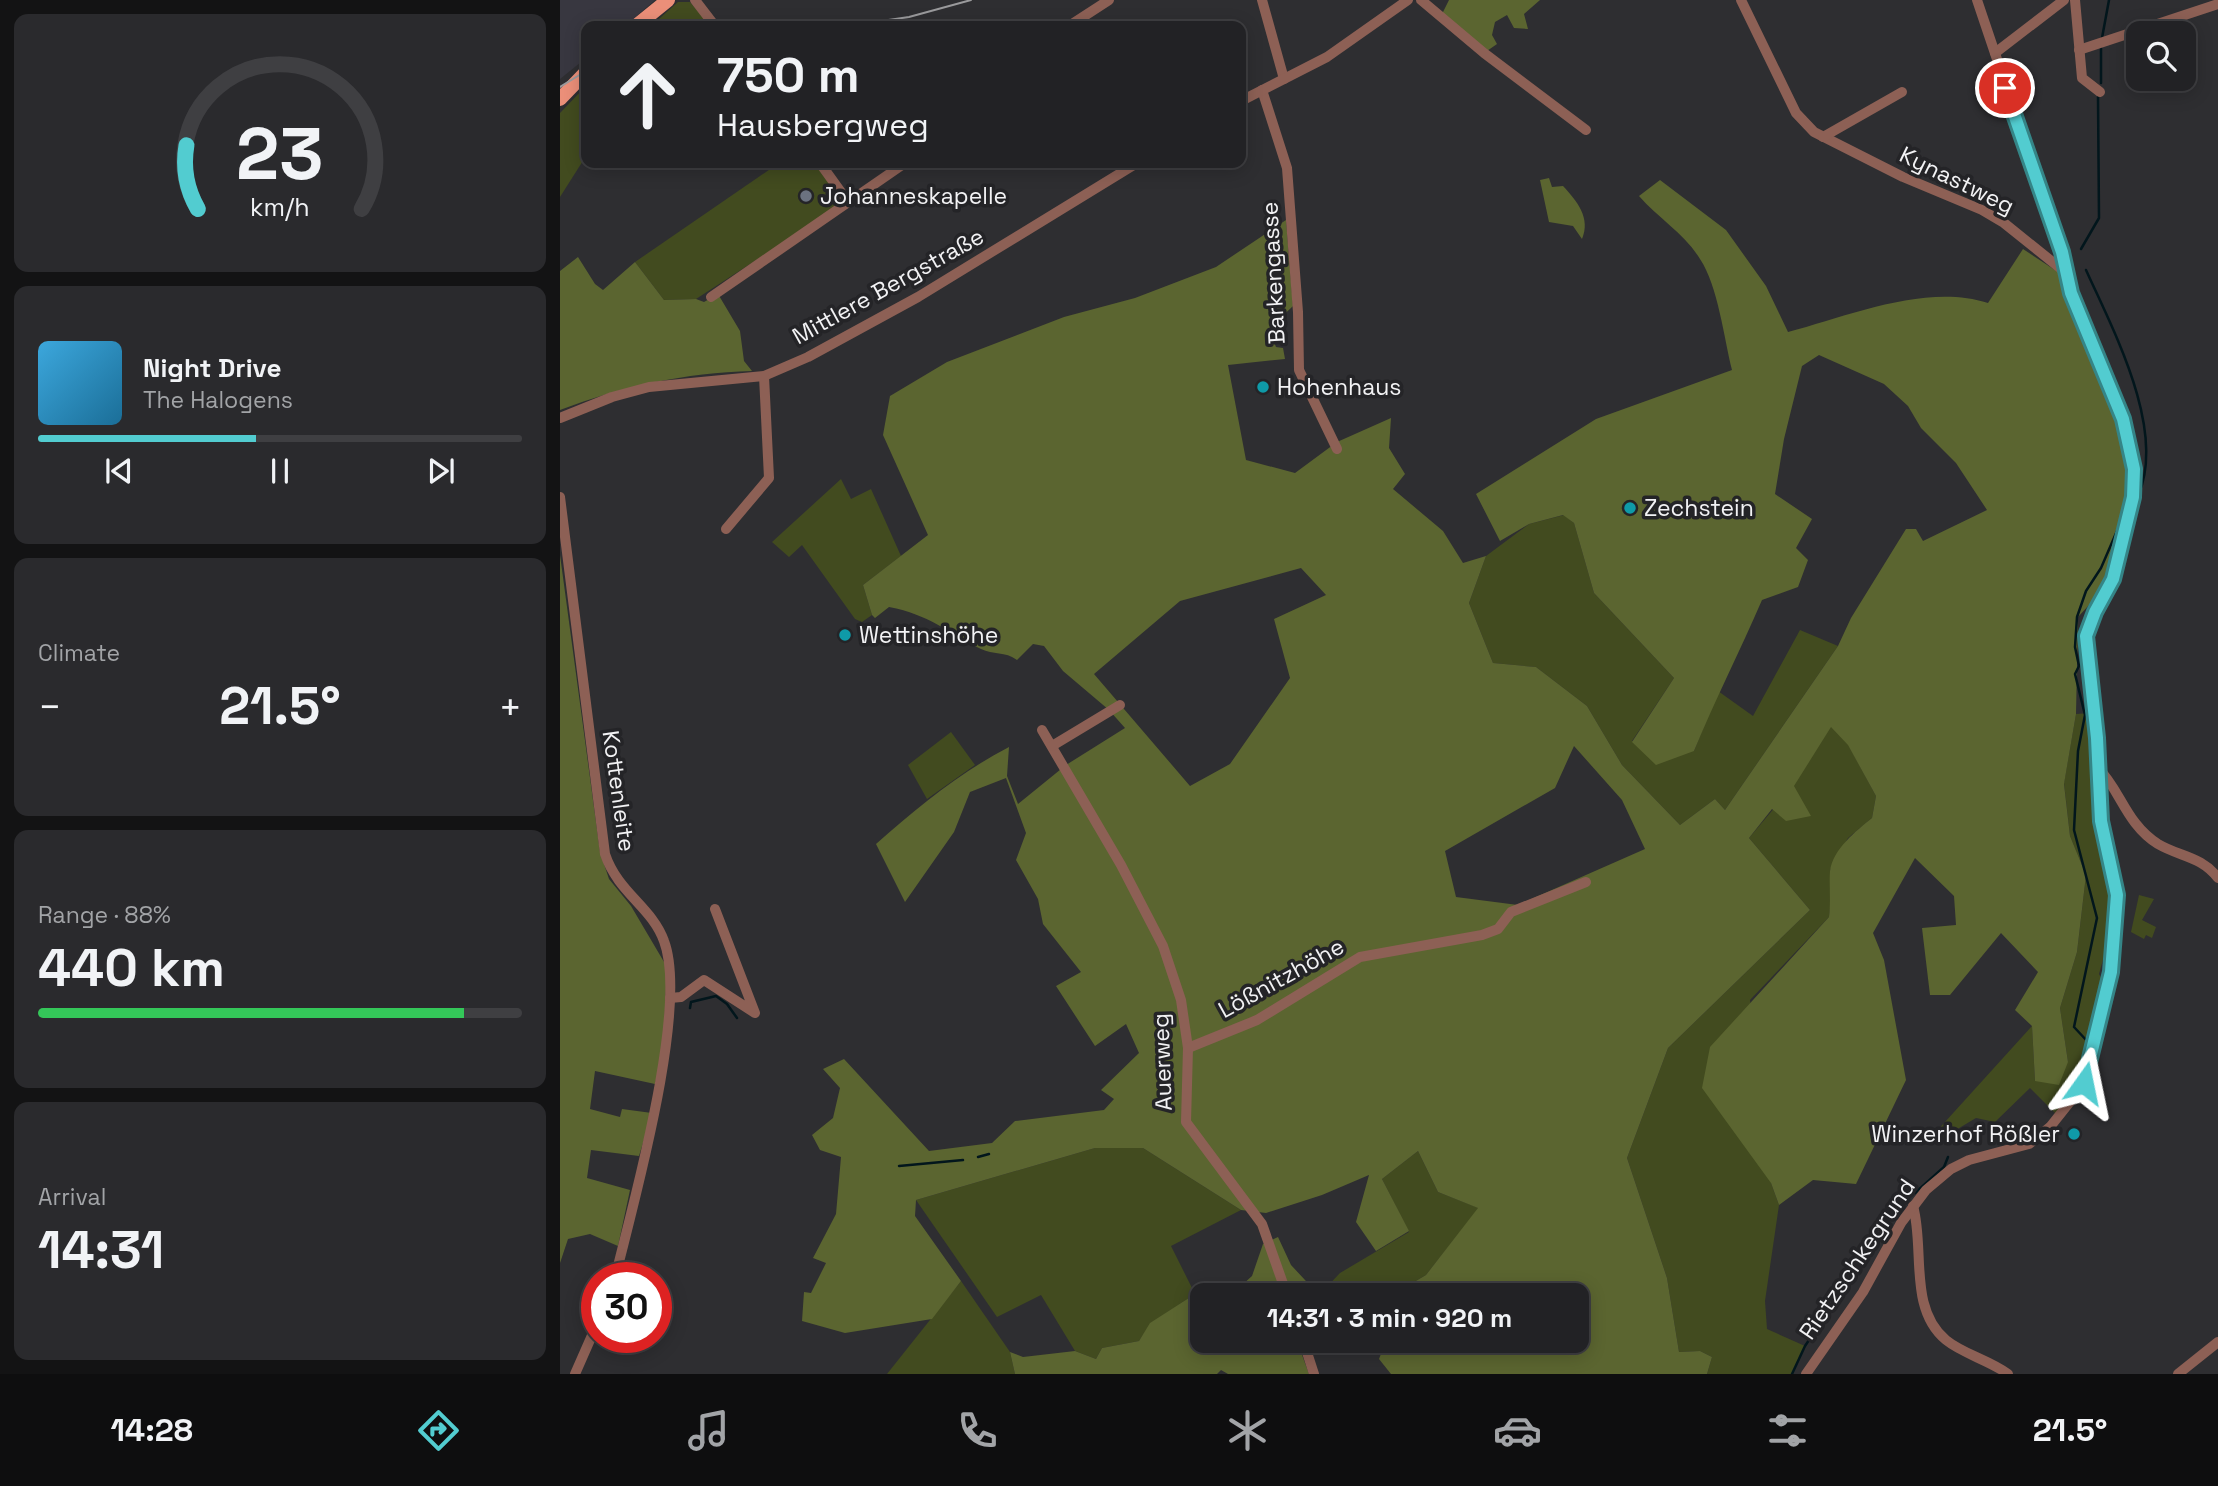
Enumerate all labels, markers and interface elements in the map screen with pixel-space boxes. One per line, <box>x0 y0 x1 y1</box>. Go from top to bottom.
map controls <box>2126 21 2196 91</box>
button: search <box>2126 21 2196 91</box>
text: 750 m <box>717 44 860 106</box>
icon: ahead <box>602 49 693 140</box>
pin <box>1975 58 2035 118</box>
icon: arrive <box>1986 69 2024 107</box>
text: Hausbergweg <box>717 105 929 145</box>
text: 23 <box>236 107 324 200</box>
street label: Kynastweg <box>1895 139 2019 221</box>
place label: Johanneskapelle <box>820 181 1007 211</box>
marker: Johanneskapelle <box>798 188 814 204</box>
text: km/h <box>250 191 310 223</box>
street label: Barkengasse <box>1254 201 1292 345</box>
street label: Mittlere Bergstraße <box>787 221 989 351</box>
text: Night Drive <box>143 351 281 385</box>
place label: Hohenhaus <box>1277 372 1401 402</box>
marker: Hohenhaus <box>1255 379 1271 395</box>
text: The Halogens <box>143 385 293 415</box>
icon: previous <box>100 452 138 490</box>
icon: pause <box>261 452 299 490</box>
icon: next <box>422 452 460 490</box>
place label: Zechstein <box>1644 493 1754 523</box>
marker: Zechstein <box>1622 500 1638 516</box>
place label: Wettinshöhe <box>859 620 998 650</box>
marker: Wettinshöhe <box>837 627 853 643</box>
text: Climate <box>38 638 120 668</box>
text: 21.5° <box>219 673 341 739</box>
text: − <box>38 683 62 731</box>
text: + <box>498 683 522 731</box>
street label: Kottenleite <box>596 728 642 854</box>
text: Range · 88% <box>38 900 171 930</box>
street label: Lößnitzhöhe <box>1213 931 1349 1025</box>
text: 440 km <box>38 935 225 1001</box>
street label: Auerweg <box>1145 1013 1179 1111</box>
position arrow <box>2047 1046 2121 1120</box>
place label: Winzerhof Rößler <box>1871 1119 2060 1149</box>
marker: Winzerhof Rößler <box>2066 1126 2082 1142</box>
street label: Rietzschkegrund <box>1792 1173 1922 1345</box>
text: Arrival <box>38 1182 106 1212</box>
text: 14:31 <box>38 1217 164 1283</box>
speed limit sign: 30 <box>581 1262 672 1353</box>
text: 14:31 · 3 min · 920 m <box>1267 1301 1512 1335</box>
icon: directions <box>414 1406 463 1455</box>
icon: music <box>684 1406 733 1455</box>
icon: phone <box>953 1406 1002 1455</box>
icon: climate <box>1223 1406 1272 1455</box>
icon: car <box>1493 1406 1542 1455</box>
icon: filters <box>1763 1406 1812 1455</box>
text: 14:28 <box>110 1410 193 1450</box>
text: 21.5° <box>2033 1410 2107 1450</box>

